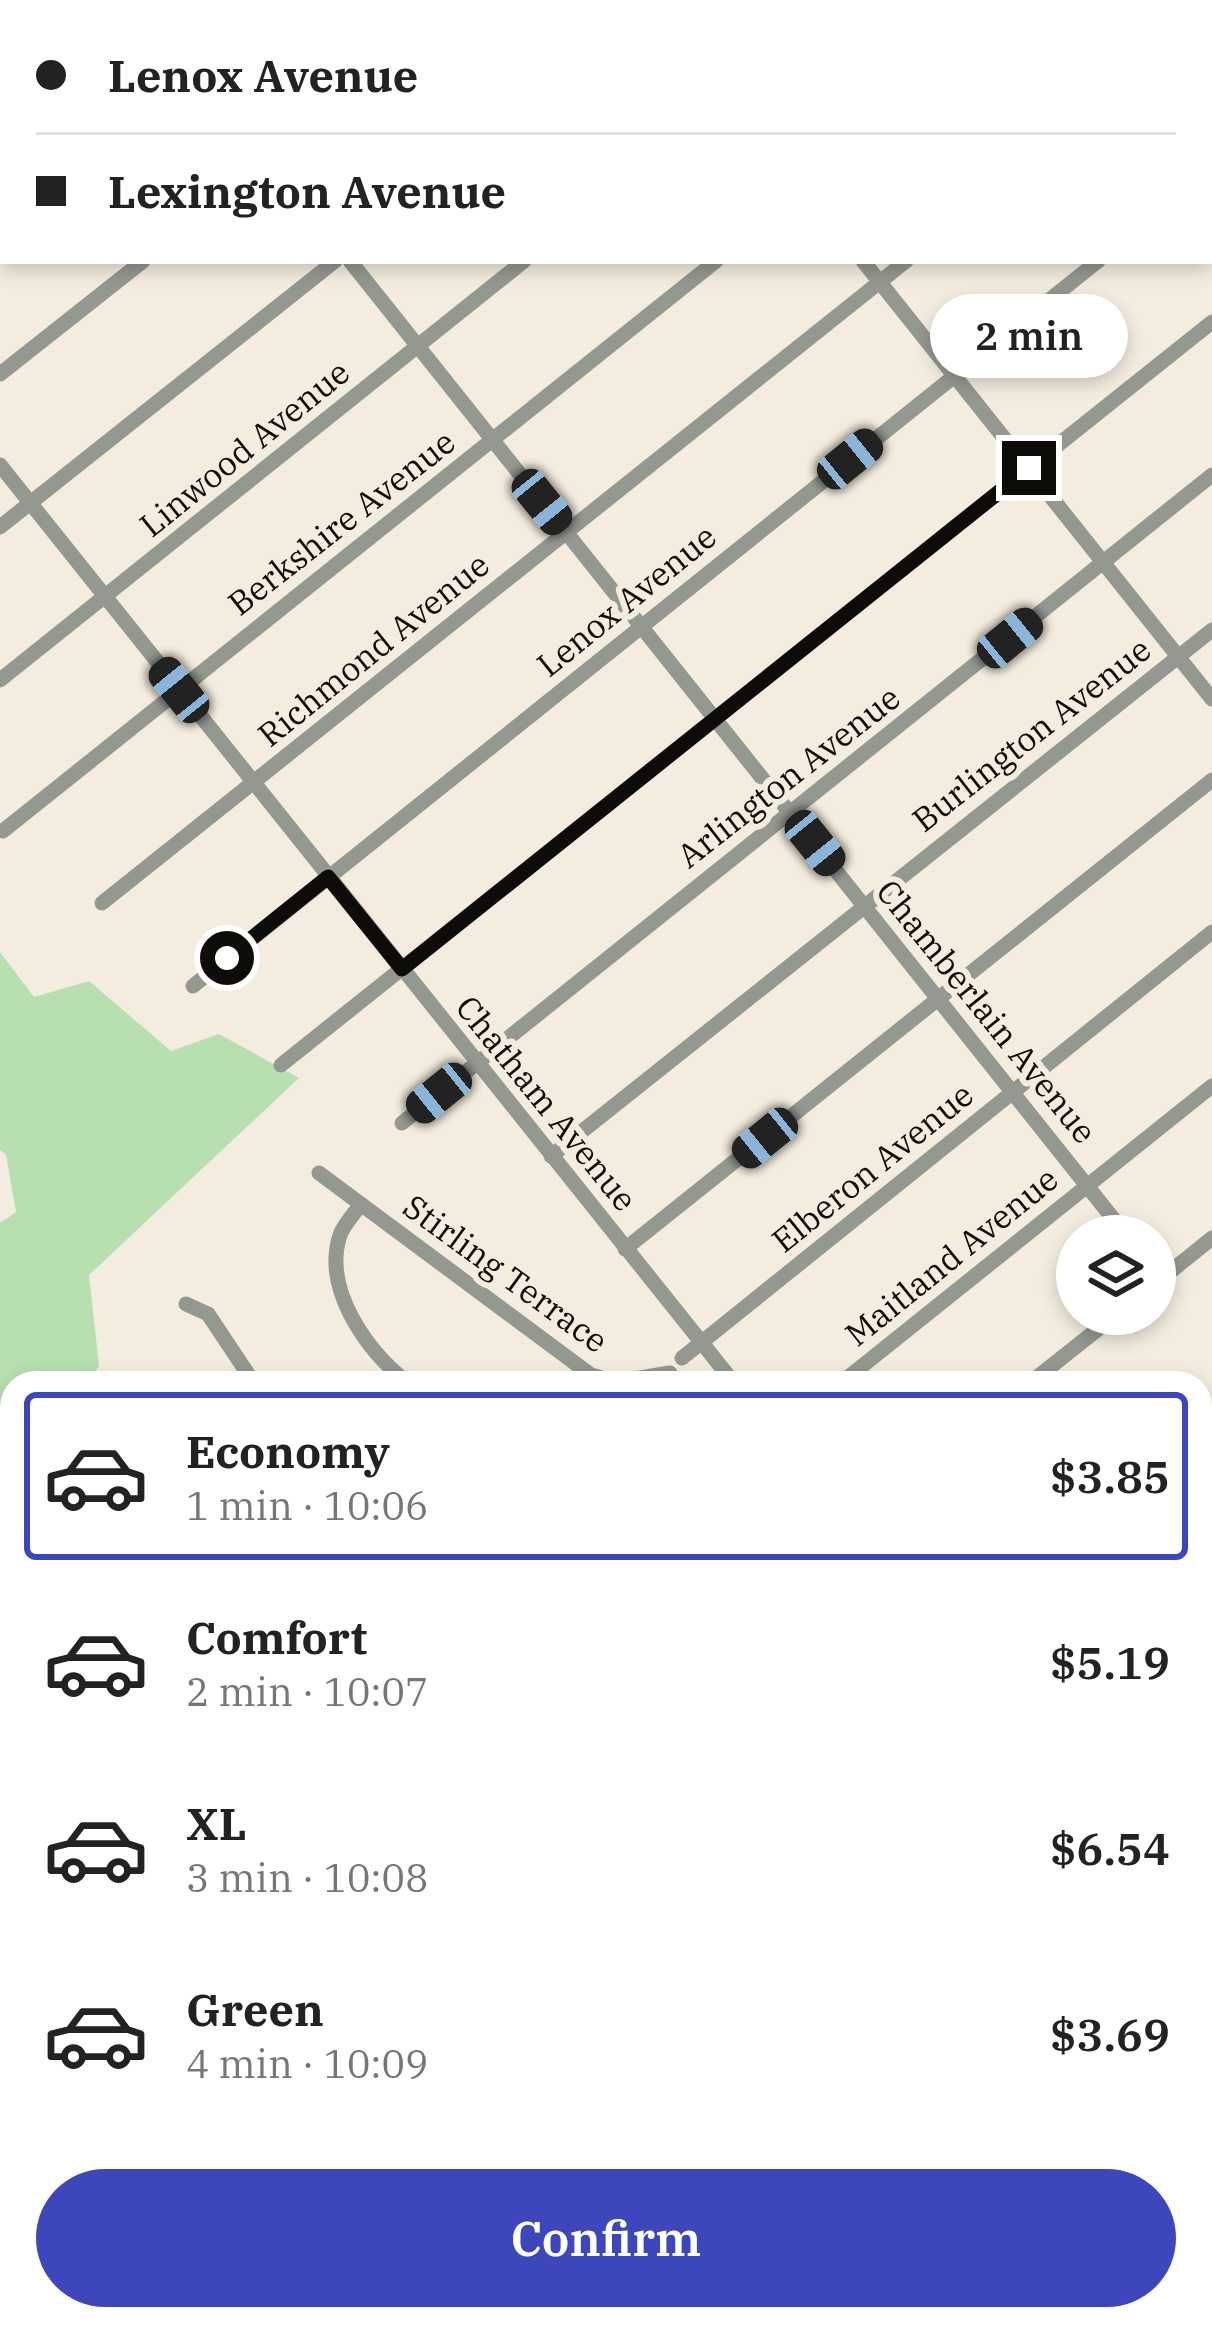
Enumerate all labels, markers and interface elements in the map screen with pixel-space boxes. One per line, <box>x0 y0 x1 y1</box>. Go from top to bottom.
text: Lenox Avenue <box>108 46 418 104</box>
text: Lexington Avenue <box>108 162 506 220</box>
callout: 2 min <box>930 294 1128 378</box>
text: 2 min <box>975 310 1083 361</box>
street label: Linwood Avenue <box>130 350 358 546</box>
street label: Berkshire Avenue <box>219 420 463 624</box>
car <box>811 422 889 496</box>
route end <box>1002 441 1056 495</box>
car <box>505 463 579 541</box>
street label: Lenox Avenue <box>528 515 724 685</box>
street label: Richmond Avenue <box>249 543 497 755</box>
car <box>971 601 1049 675</box>
street label: Burlington Avenue <box>903 627 1159 841</box>
car <box>142 651 216 729</box>
street label: Arlington Avenue <box>668 675 908 877</box>
car <box>778 804 852 882</box>
street label: Chamberlain Avenue <box>867 870 1107 1152</box>
route start <box>200 931 254 985</box>
street label: Chatham Avenue <box>447 986 647 1220</box>
car <box>400 1056 478 1130</box>
street label: Elberon Avenue <box>763 1073 981 1261</box>
car <box>726 1101 804 1175</box>
street label: Maitland Avenue <box>836 1157 1066 1355</box>
street label: Stirling Terrace <box>395 1184 617 1362</box>
map controls <box>1056 1215 1176 1335</box>
button: layers <box>1056 1215 1176 1335</box>
icon: car <box>42 1422 150 1530</box>
text: Economy <box>186 1422 390 1480</box>
text: $3.85 <box>1050 1447 1170 1505</box>
text: 1 min · 10:06 <box>186 1480 428 1531</box>
icon: car <box>42 1608 150 1716</box>
text: Comfort <box>186 1608 367 1666</box>
text: $5.19 <box>1050 1633 1170 1691</box>
text: 2 min · 10:07 <box>186 1666 428 1717</box>
icon: car <box>42 1794 150 1902</box>
text: XL <box>186 1794 247 1852</box>
text: $6.54 <box>1050 1819 1170 1877</box>
text: 3 min · 10:08 <box>186 1852 428 1903</box>
icon: car <box>42 1980 150 2088</box>
text: Green <box>186 1980 324 2038</box>
text: $3.69 <box>1050 2005 1170 2063</box>
text: 4 min · 10:09 <box>186 2038 428 2089</box>
button: Confirm <box>36 2169 1176 2307</box>

